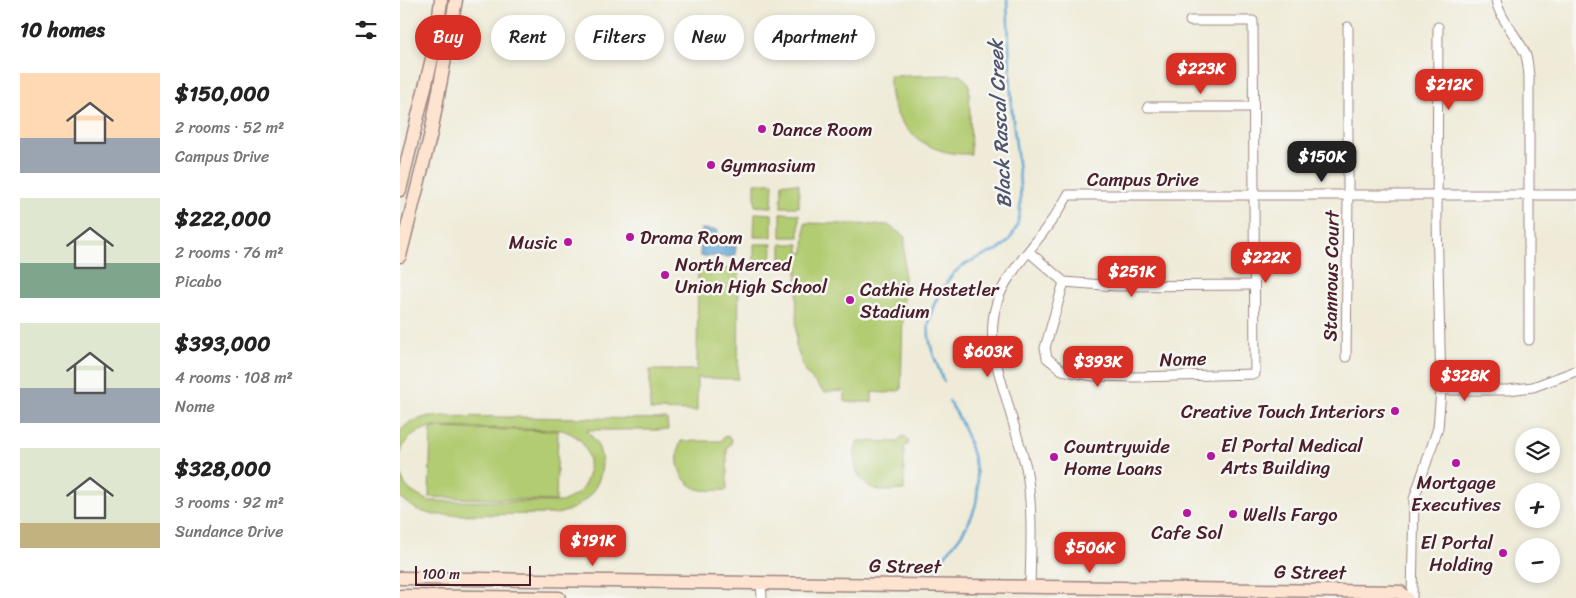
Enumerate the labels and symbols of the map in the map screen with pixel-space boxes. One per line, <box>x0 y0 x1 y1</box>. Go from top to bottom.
water label: Black Rascal Creek <box>978 37 1022 209</box>
pin: $223K <box>1166 52 1236 95</box>
pin: $212K <box>1414 68 1484 111</box>
place label: Dance Room <box>772 113 873 146</box>
marker: Dance Room <box>756 123 768 135</box>
pin: $150K <box>1287 140 1357 183</box>
place label: Gymnasium <box>721 149 816 182</box>
marker: Gymnasium <box>705 159 717 171</box>
street label: Campus Drive <box>1087 163 1199 196</box>
street label: Stannous Court <box>1313 209 1349 342</box>
place label: Drama Room <box>640 221 743 254</box>
place label: Music <box>509 226 558 259</box>
marker: Drama Room <box>624 231 636 243</box>
marker: Music <box>562 236 574 248</box>
pin: $222K <box>1231 242 1301 284</box>
place label: North Merced Union High School <box>675 248 828 303</box>
pin: $251K <box>1097 256 1167 298</box>
marker: North Merced Union High School <box>659 269 671 281</box>
place label: Cathie Hostetler Stadium <box>860 273 1000 328</box>
marker: Cathie Hostetler Stadium <box>844 294 856 306</box>
pin: $603K <box>953 336 1023 378</box>
street label: Nome <box>1159 342 1207 376</box>
pin: $393K <box>1063 346 1133 388</box>
pin: $328K <box>1430 360 1500 402</box>
place label: Creative Touch Interiors <box>1181 395 1385 428</box>
marker: Creative Touch Interiors <box>1389 405 1401 417</box>
place label: El Portal Medical Arts Building <box>1220 429 1363 484</box>
place label: Countrywide Home Loans <box>1064 430 1170 485</box>
marker: El Portal Medical Arts Building <box>1205 450 1217 462</box>
marker: Countrywide Home Loans <box>1048 451 1060 463</box>
marker: Mortgage Executives <box>1450 457 1462 469</box>
place label: Mortgage Executives <box>1411 466 1501 521</box>
place label: Wells Fargo <box>1243 498 1338 531</box>
marker: Cafe Sol <box>1181 507 1193 519</box>
marker: Wells Fargo <box>1227 508 1239 520</box>
place label: Cafe Sol <box>1151 516 1223 549</box>
pin: $191K <box>558 524 628 567</box>
place label: El Portal Holding <box>1421 526 1494 581</box>
pin: $506K <box>1055 532 1125 574</box>
marker: El Portal Holding <box>1497 547 1509 559</box>
street label: G Street <box>869 549 943 583</box>
street label: G Street <box>1274 555 1348 589</box>
scale bar <box>415 563 531 586</box>

